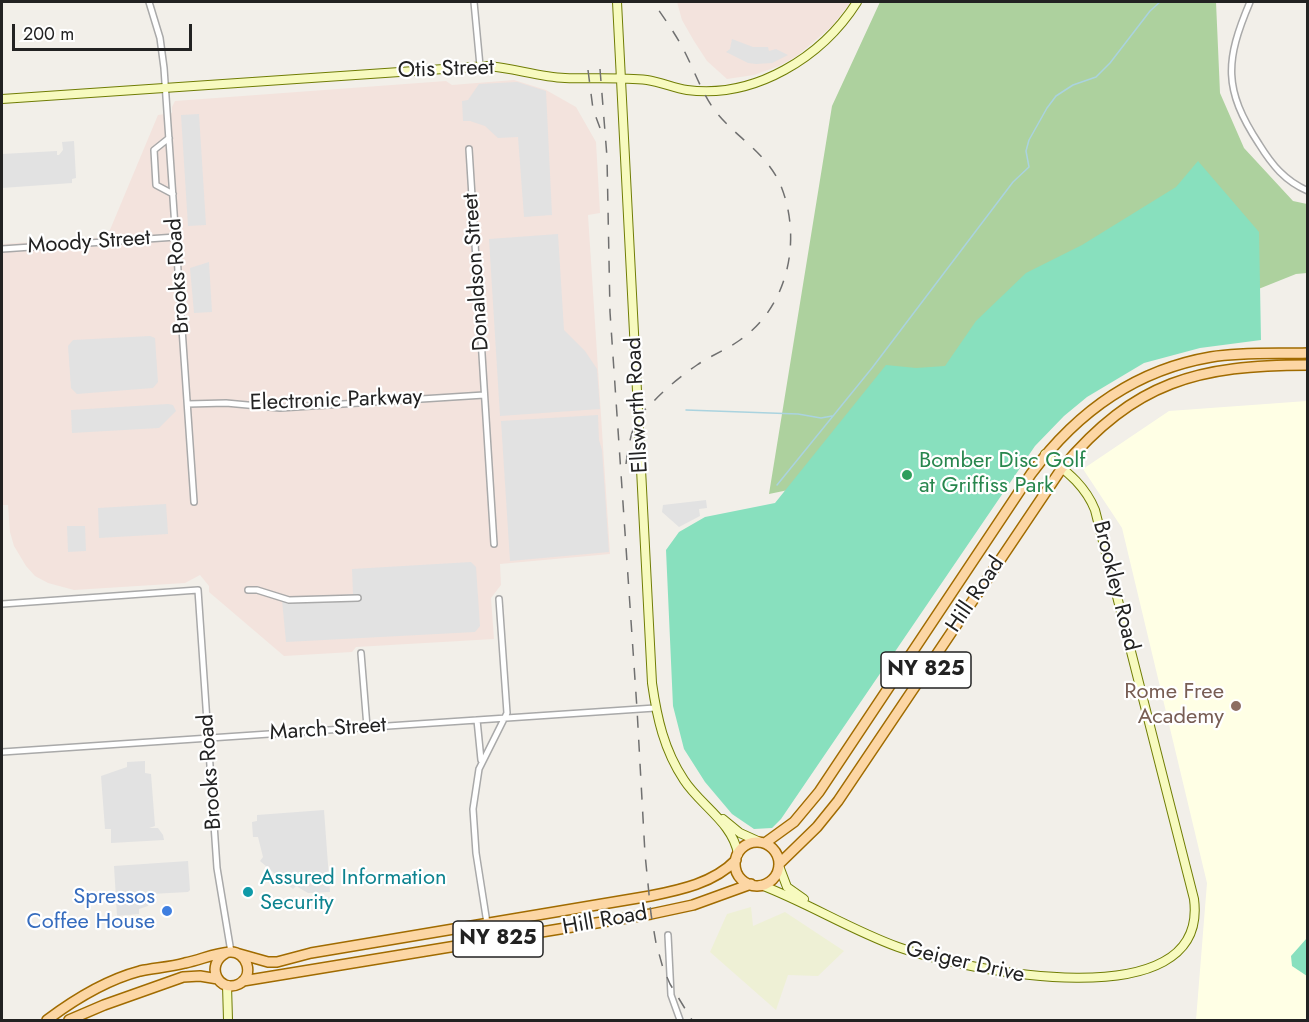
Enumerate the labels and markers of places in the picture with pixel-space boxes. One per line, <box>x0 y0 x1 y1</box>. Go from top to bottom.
place label: Bomber Disc Golf at Griffiss Park <box>919 449 1086 500</box>
marker: Bomber Disc Golf at Griffiss Park <box>900 468 914 482</box>
place label: Rome Free Academy <box>1124 680 1224 732</box>
marker: Rome Free Academy <box>1229 699 1243 713</box>
place label: Assured Information Security <box>260 866 447 918</box>
place label: Spressos Coffee House <box>27 885 155 936</box>
marker: Assured Information Security <box>241 885 255 899</box>
marker: Spressos Coffee House <box>160 904 174 918</box>

